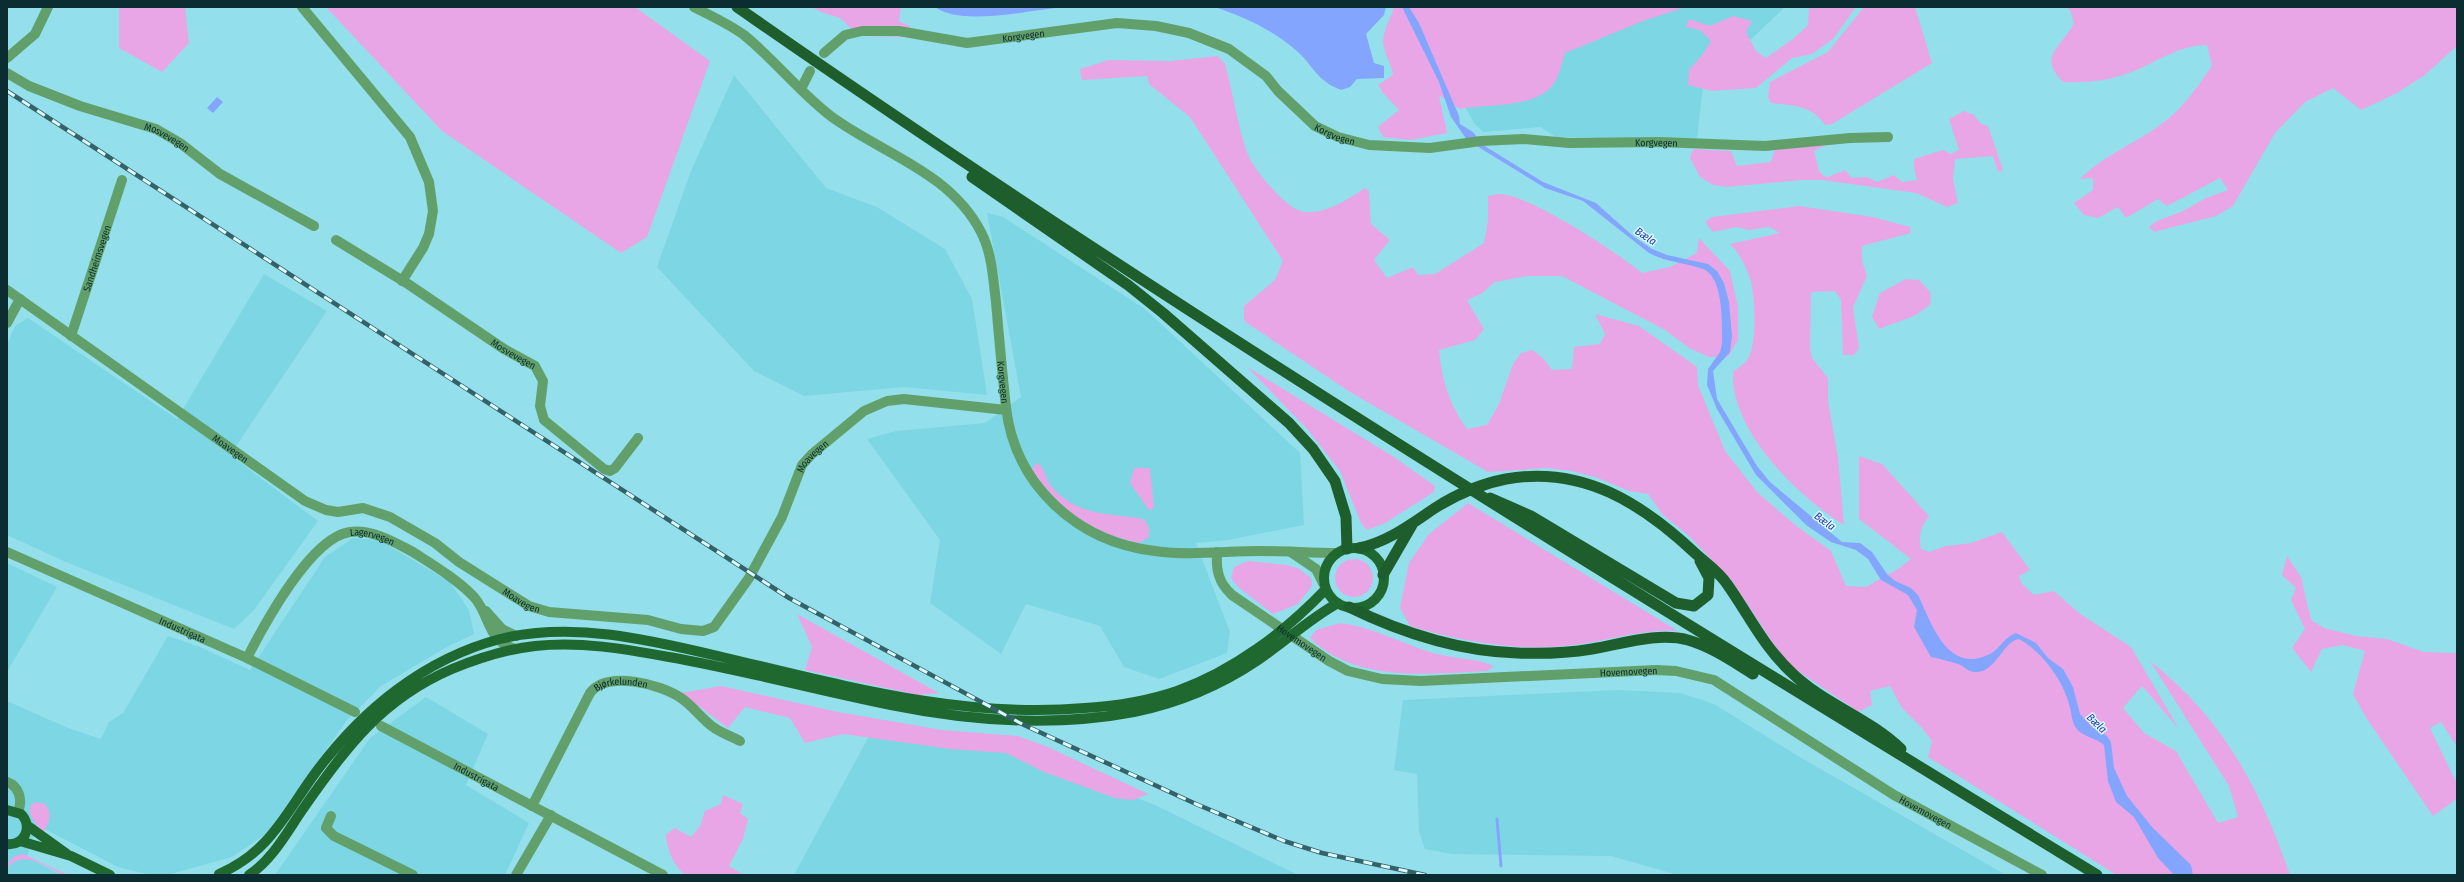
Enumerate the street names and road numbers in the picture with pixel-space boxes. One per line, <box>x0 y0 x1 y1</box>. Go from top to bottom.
street label: Korgvegen <box>1002 28 1045 45</box>
street label: Mosvevegen <box>143 121 191 155</box>
street label: Korgvegen <box>1312 122 1356 148</box>
street label: Korgvegen <box>1635 137 1678 150</box>
street label: Sandheimsvegen <box>81 224 114 293</box>
street label: Mosvevegen <box>488 337 538 372</box>
street label: Korgvegen <box>994 360 1011 404</box>
street label: Moavegen <box>210 432 250 466</box>
street label: Moavegen <box>795 438 831 474</box>
street label: Lagervegen <box>349 527 396 549</box>
street label: Moavegen <box>500 586 541 616</box>
street label: Industrigata <box>157 615 207 646</box>
street label: Hovemovegen <box>1274 622 1329 665</box>
street label: Hovemovegen <box>1599 665 1658 680</box>
street label: Bjørkelunden <box>592 676 649 694</box>
street label: Industrigata <box>451 760 501 794</box>
street label: Hovemovegen <box>1897 794 1953 832</box>

